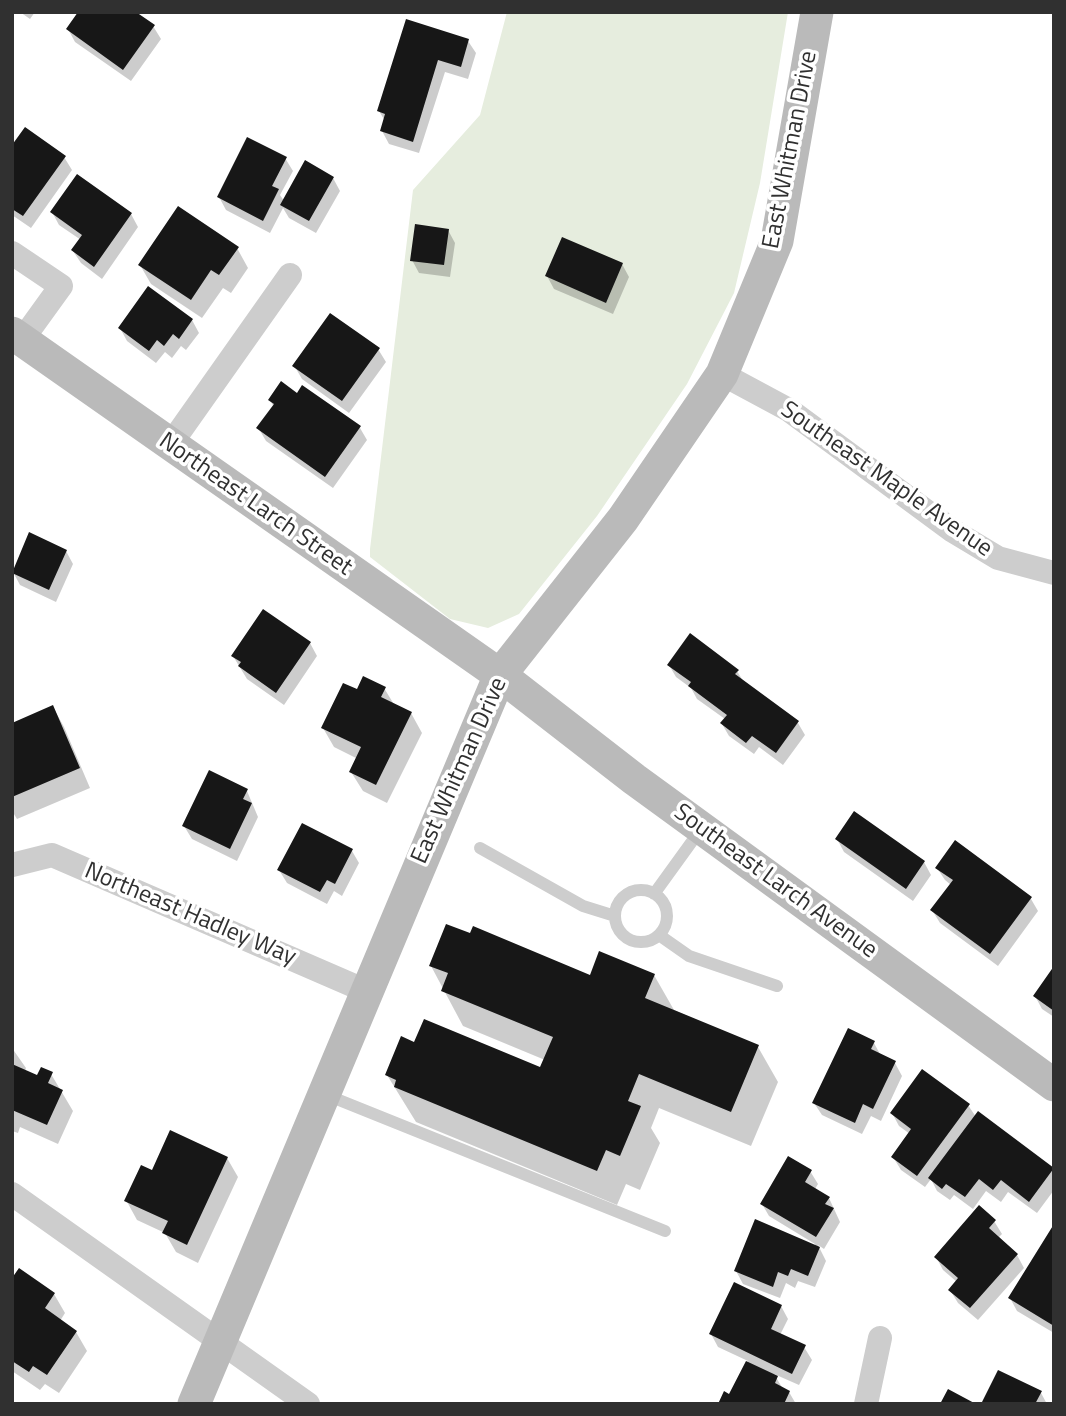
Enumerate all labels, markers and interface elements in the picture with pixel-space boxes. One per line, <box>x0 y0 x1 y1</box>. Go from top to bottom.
street label: East Whitman Drive <box>758 49 824 251</box>
street label: Southeast Maple Avenue <box>775 396 997 564</box>
street label: Northeast Larch Street <box>153 427 357 583</box>
street label: East Whitman Drive <box>406 673 514 869</box>
street label: Southeast Larch Avenue <box>668 799 882 965</box>
street label: Northeast Hadley Way <box>80 857 300 973</box>

